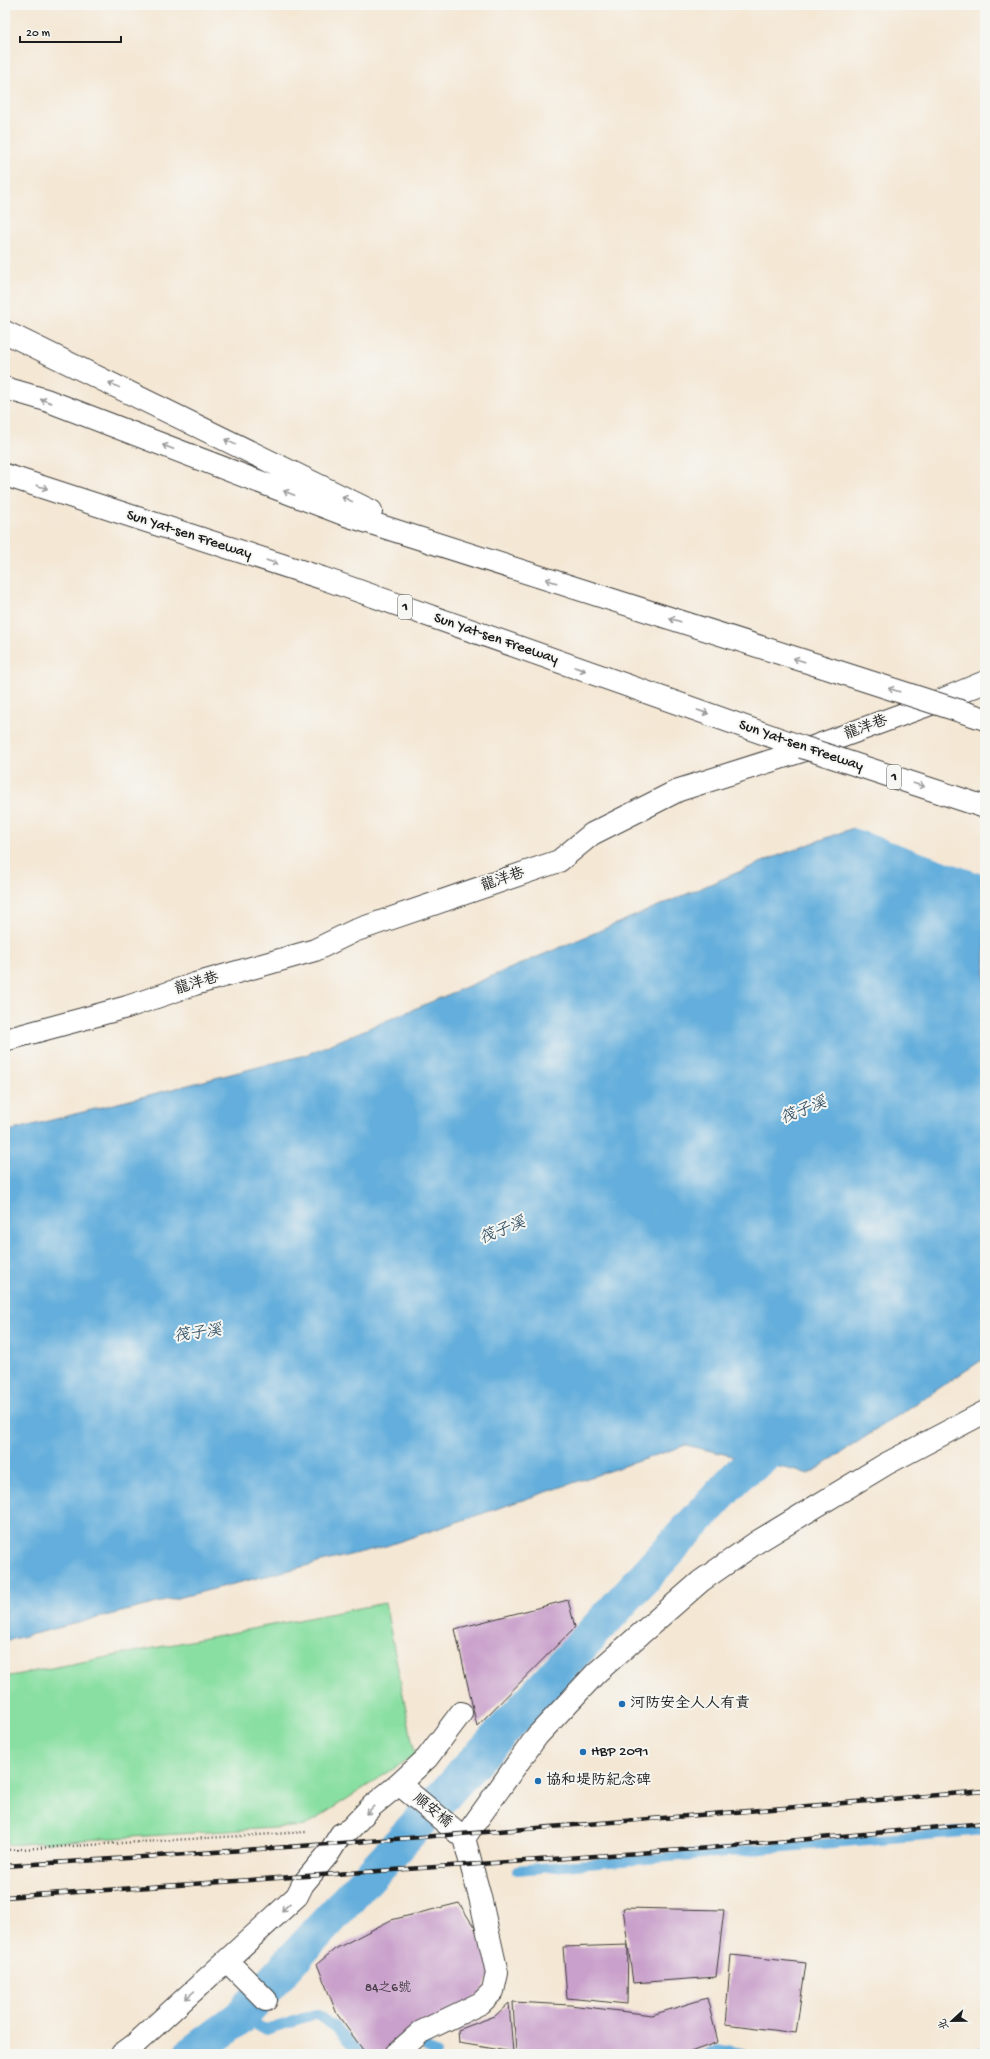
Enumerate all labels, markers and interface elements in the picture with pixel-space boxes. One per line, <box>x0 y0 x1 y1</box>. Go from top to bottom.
scale bar <box>20 18 121 44</box>
text: 20 m <box>26 27 51 41</box>
one-way arrow <box>108 381 120 388</box>
one-way arrow <box>41 396 53 404</box>
one-way arrow <box>225 438 237 445</box>
one-way arrow <box>162 442 174 450</box>
one-way arrow <box>35 484 48 491</box>
one-way arrow <box>284 489 296 497</box>
one-way arrow <box>341 495 353 502</box>
street label: Sun Yat-sen Freeway <box>124 506 254 564</box>
one-way arrow <box>266 559 279 566</box>
one-way arrow <box>545 577 558 584</box>
road number: 1 <box>398 595 412 619</box>
street label: Sun Yat-sen Freeway <box>431 609 561 669</box>
one-way arrow <box>669 616 682 623</box>
one-way arrow <box>793 656 806 663</box>
one-way arrow <box>573 666 586 673</box>
one-way arrow <box>888 686 901 693</box>
one-way arrow <box>696 709 708 717</box>
street label: 龍洋巷 <box>841 711 890 744</box>
street label: Sun Yat-sen Freeway <box>736 716 866 776</box>
road number: 1 <box>887 765 901 789</box>
one-way arrow <box>913 782 925 790</box>
street label: 龍洋巷 <box>478 863 527 896</box>
street label: 龍洋巷 <box>173 968 221 999</box>
water label: 筏子溪 <box>777 1092 831 1130</box>
water label: 筏子溪 <box>476 1212 530 1250</box>
water label: 筏子溪 <box>173 1320 224 1348</box>
place label: 河防安全人人有責 <box>630 1695 750 1713</box>
marker: 河防安全人人有責 <box>617 1699 627 1709</box>
place label: HBP 2091 <box>591 1743 649 1761</box>
marker: HBP 2091 <box>578 1747 588 1757</box>
place label: 協和堤防紀念碑 <box>546 1771 651 1790</box>
marker: 協和堤防紀念碑 <box>533 1776 543 1786</box>
street label: 順安橋 <box>409 1790 455 1832</box>
one-way arrow <box>365 1805 374 1815</box>
one-way arrow <box>281 1902 291 1912</box>
house number: 84之6號 <box>365 1980 411 1996</box>
one-way arrow <box>185 1990 195 2000</box>
north arrow <box>932 2001 972 2041</box>
text: 北 <box>937 2017 952 2031</box>

